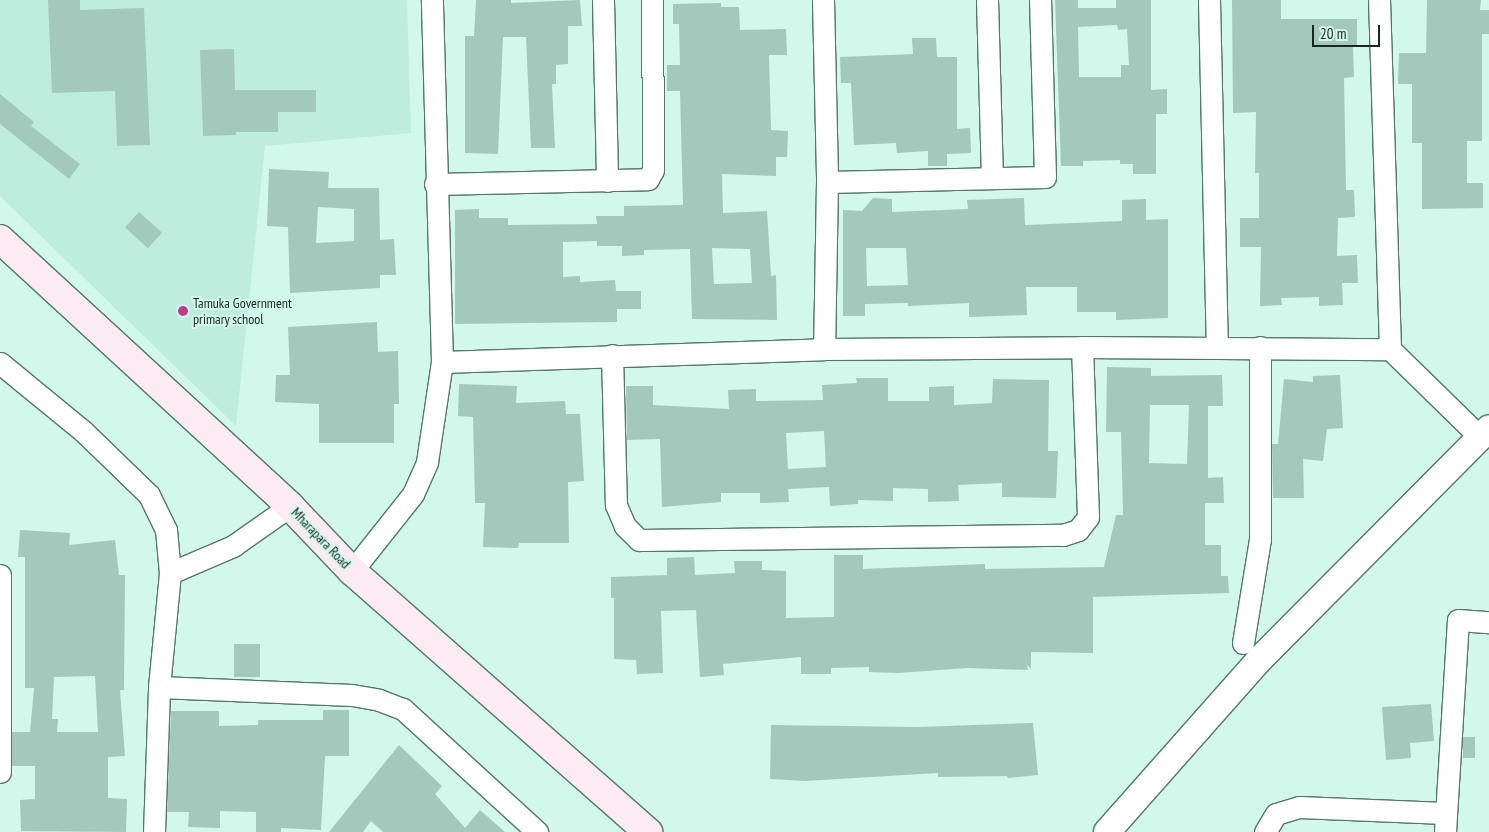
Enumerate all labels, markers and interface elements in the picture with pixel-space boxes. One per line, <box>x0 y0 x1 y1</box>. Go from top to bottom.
scale bar <box>1314 15 1382 47</box>
text: 20 m <box>1320 24 1346 43</box>
place label: Tamuka Government primary school <box>193 295 292 328</box>
marker: Tamuka Government primary school <box>177 305 189 317</box>
street label: Mharapara Road <box>288 504 354 572</box>

